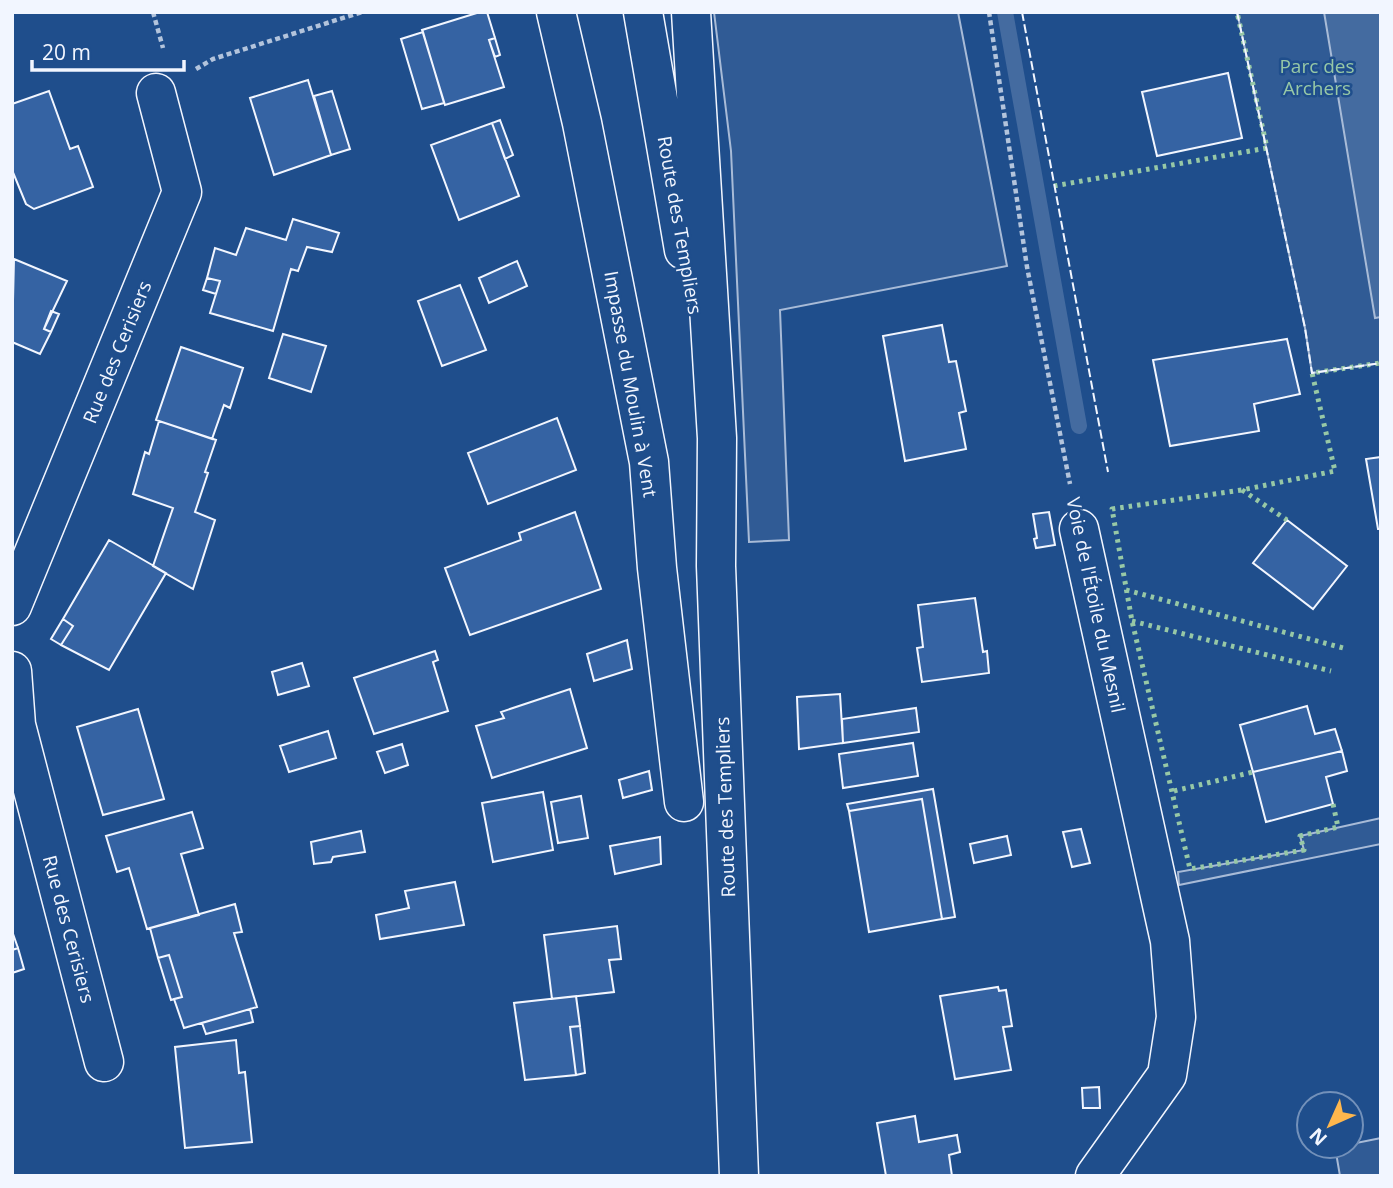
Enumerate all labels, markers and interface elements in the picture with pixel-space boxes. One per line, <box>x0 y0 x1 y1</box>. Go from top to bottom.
scale bar <box>32 28 184 72</box>
text: 20 m <box>42 38 91 66</box>
park label: Parc des Archers <box>1279 53 1355 101</box>
street label: Route des Templiers <box>651 134 709 316</box>
street label: Impasse du Moulin à Vent <box>598 269 664 499</box>
street label: Rue des Cerisiers <box>77 277 157 427</box>
street label: Voie de l'Étoile du Mesnil <box>1060 495 1132 715</box>
street label: Route des Templiers <box>709 716 741 898</box>
street label: Rue des Cerisiers <box>37 852 101 1006</box>
north arrow <box>1295 1090 1365 1160</box>
text: N <box>1303 1122 1333 1152</box>

